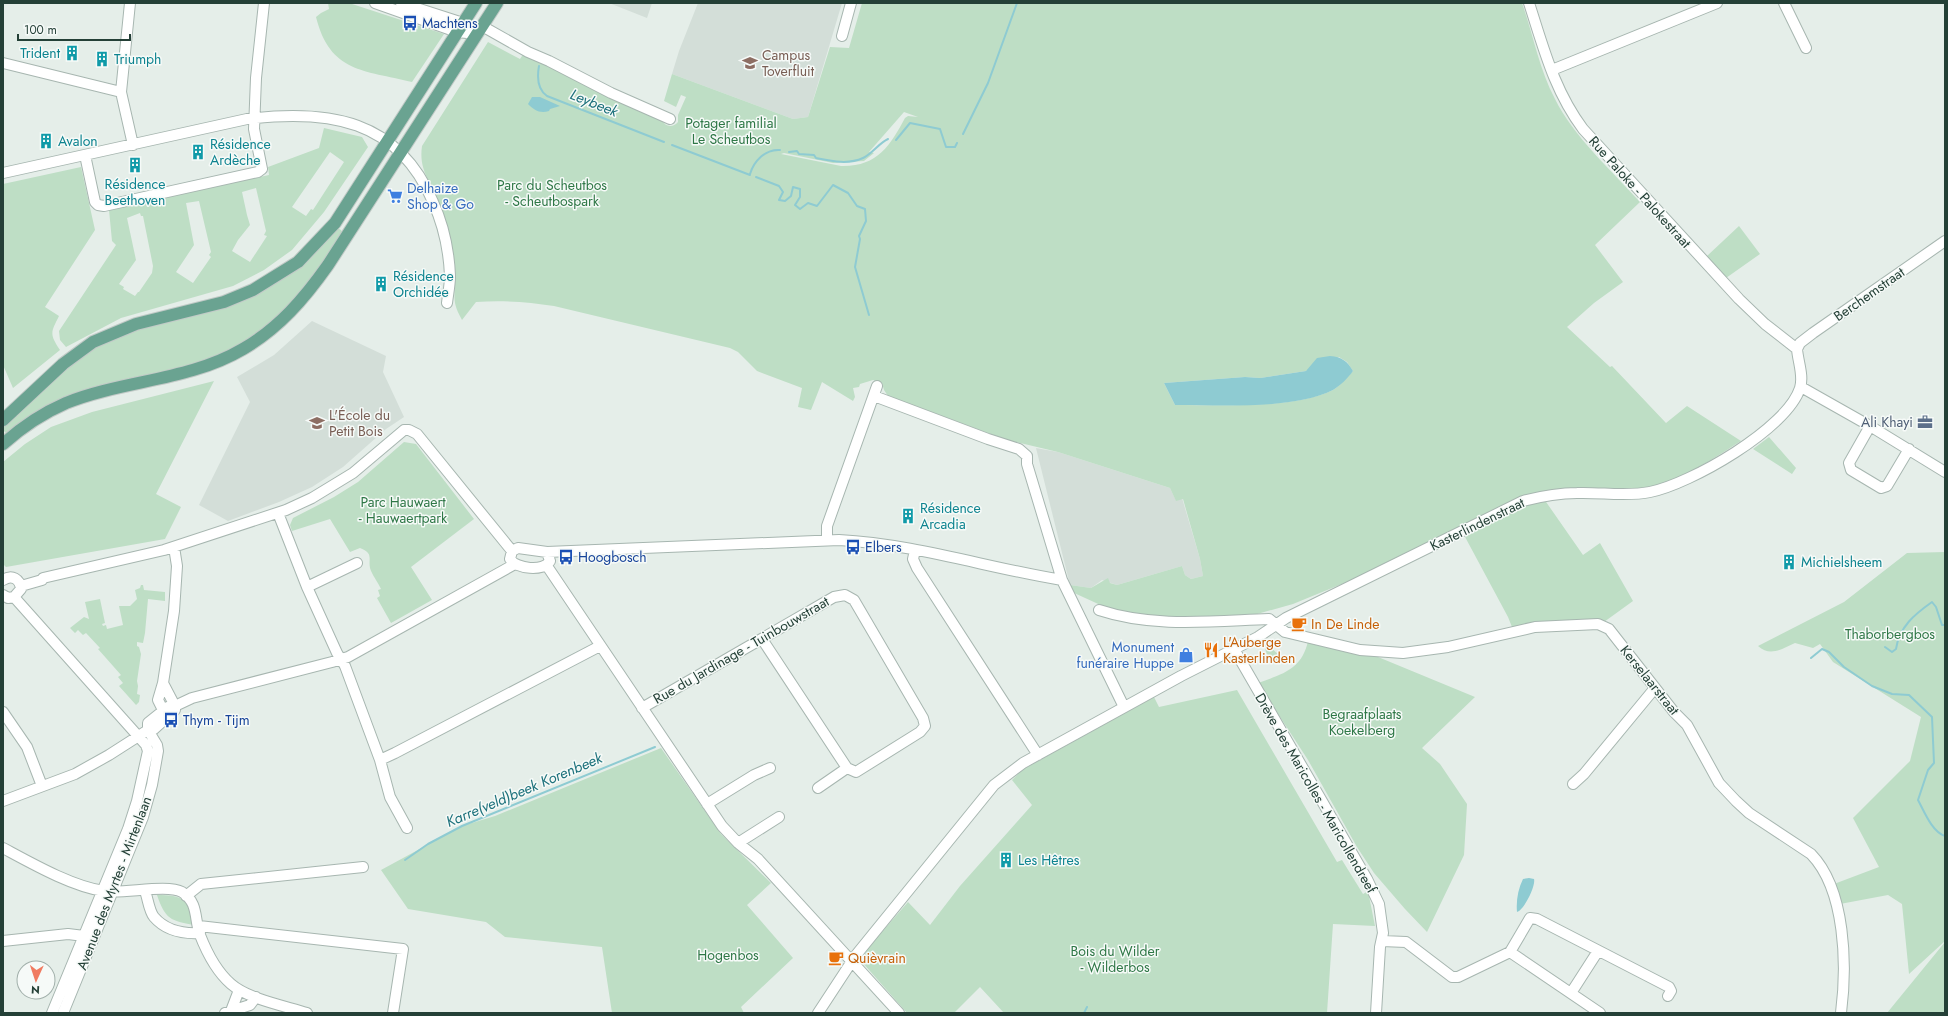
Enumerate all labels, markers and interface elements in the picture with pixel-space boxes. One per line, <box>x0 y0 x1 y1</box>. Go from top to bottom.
place label: Machtens <box>422 13 478 33</box>
bus stop icon: Machtens <box>401 14 419 32</box>
scale bar <box>18 16 130 42</box>
text: 100 m <box>24 21 57 39</box>
place label: Trident <box>20 43 61 63</box>
building icon: Trident <box>63 44 81 62</box>
place label: Campus Toverfluit <box>762 45 815 81</box>
place label: Triumph <box>114 49 161 69</box>
building icon: Triumph <box>93 50 111 68</box>
school or university icon: Campus Toverfluit <box>741 54 759 72</box>
water label: Leybeek <box>567 83 622 123</box>
park label: Potager familial Le Scheutbos <box>685 113 777 149</box>
place label: Avalon <box>58 131 98 151</box>
building icon: Avalon <box>37 132 55 150</box>
street label: Rue Paloke - Palokestraat <box>1584 132 1696 253</box>
place label: Résidence Ardèche <box>210 134 271 170</box>
building icon: Résidence Ardèche <box>189 143 207 161</box>
building icon: Résidence Beethoven <box>126 156 144 174</box>
place label: Résidence Beethoven <box>105 174 165 210</box>
park label: Parc du Scheutbos - Scheutbospark <box>497 175 607 211</box>
place label: Delhaize Shop & Go <box>407 178 474 214</box>
supermarket icon: Delhaize Shop & Go <box>386 187 404 205</box>
street label: Berchemstraat <box>1830 262 1909 326</box>
place label: Résidence Orchidée <box>393 266 454 302</box>
building icon: Résidence Orchidée <box>372 275 390 293</box>
place label: L'École du Petit Bois <box>329 405 390 441</box>
place label: Ali Khayi <box>1861 412 1913 432</box>
office icon: Ali Khayi <box>1916 413 1934 431</box>
school or university icon: L'École du Petit Bois <box>308 414 326 432</box>
park label: Parc Hauwaert - Hauwaertpark <box>359 492 448 528</box>
street label: Kasterlindenstraat <box>1426 492 1528 556</box>
place label: Résidence Arcadia <box>920 498 981 534</box>
building icon: Résidence Arcadia <box>899 507 917 525</box>
place label: Elbers <box>865 537 902 557</box>
bus stop icon: Elbers <box>844 538 862 556</box>
place label: Hoogbosch <box>578 547 647 567</box>
bus stop icon: Hoogbosch <box>557 548 575 566</box>
place label: Michielsheem <box>1801 552 1882 572</box>
building icon: Michielsheem <box>1780 553 1798 571</box>
street label: Rue du Jardinage - Tuinbouwstraat <box>649 591 833 709</box>
place label: In De Linde <box>1311 614 1379 634</box>
cafe icon: In De Linde <box>1290 615 1308 633</box>
park label: Thaborbergbos <box>1845 624 1935 644</box>
place label: L'Auberge Kasterlinden <box>1223 632 1295 668</box>
place label: Monument funéraire Huppe <box>1076 637 1175 673</box>
restaurant icon: L'Auberge Kasterlinden <box>1202 641 1220 659</box>
street label: Kerselaarstraat <box>1616 641 1685 720</box>
shop icon: Monument funéraire Huppe <box>1177 646 1195 664</box>
street label: Drève des Maricolles - Maricollendreef <box>1250 689 1382 898</box>
park label: Begraafplaats Koekelberg <box>1323 704 1402 740</box>
place label: Thym - Tijm <box>183 710 250 730</box>
bus stop icon: Thym - Tijm <box>162 711 180 729</box>
water label: Karre(veld)beek Korenbeek <box>443 747 606 833</box>
street label: Avenue des Myrtes - Mirtenlaan <box>72 793 156 973</box>
place label: Les Hêtres <box>1018 850 1080 870</box>
building icon: Les Hêtres <box>997 851 1015 869</box>
park label: Bois du Wilder - Wilderbos <box>1070 941 1160 977</box>
park label: Hogenbos <box>697 945 759 965</box>
place label: Quièvrain <box>848 948 906 968</box>
cafe icon: Quièvrain <box>827 949 845 967</box>
north arrow <box>16 960 56 1000</box>
text: N <box>31 982 40 998</box>

